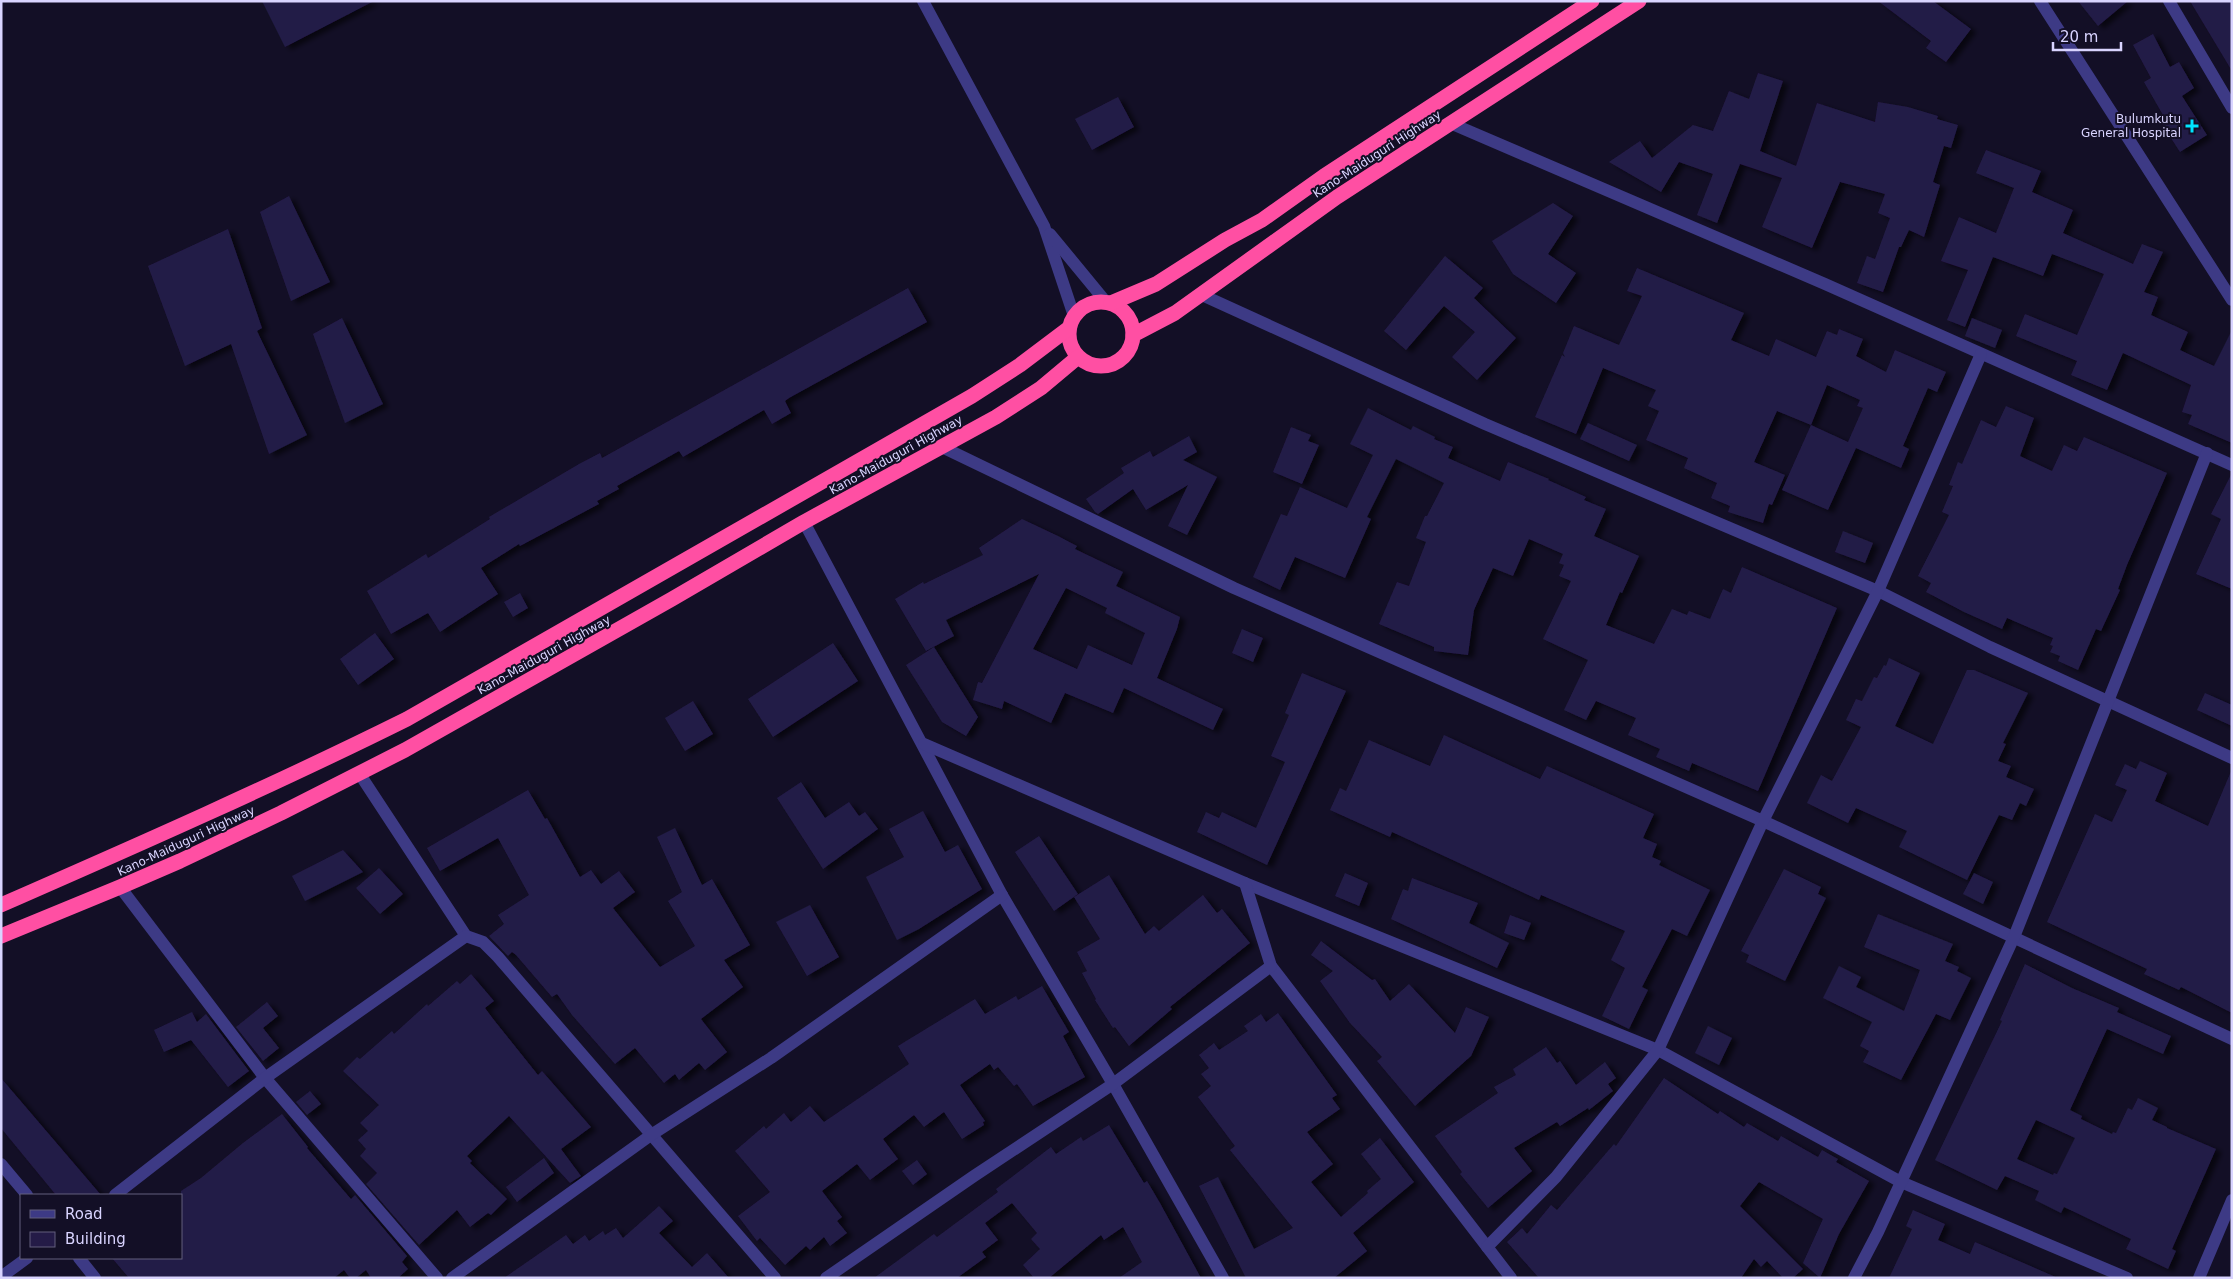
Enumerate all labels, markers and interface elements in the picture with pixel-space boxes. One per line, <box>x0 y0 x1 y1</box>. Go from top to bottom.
scale bar <box>2053 20 2120 52</box>
text: 20 m <box>2060 28 2098 46</box>
street label: Kano-Maiduguri Highway <box>1310 107 1444 201</box>
place label: Bulumkutu General Hospital <box>2081 112 2181 140</box>
marker: Bulumkutu General Hospital <box>2185 119 2199 133</box>
street label: Kano-Maiduguri Highway <box>827 413 965 497</box>
street label: Kano-Maiduguri Highway <box>475 613 613 697</box>
street label: Kano-Maiduguri Highway <box>115 803 257 879</box>
legend <box>20 1194 182 1259</box>
text: Road <box>65 1205 103 1223</box>
text: Building <box>65 1230 126 1248</box>

